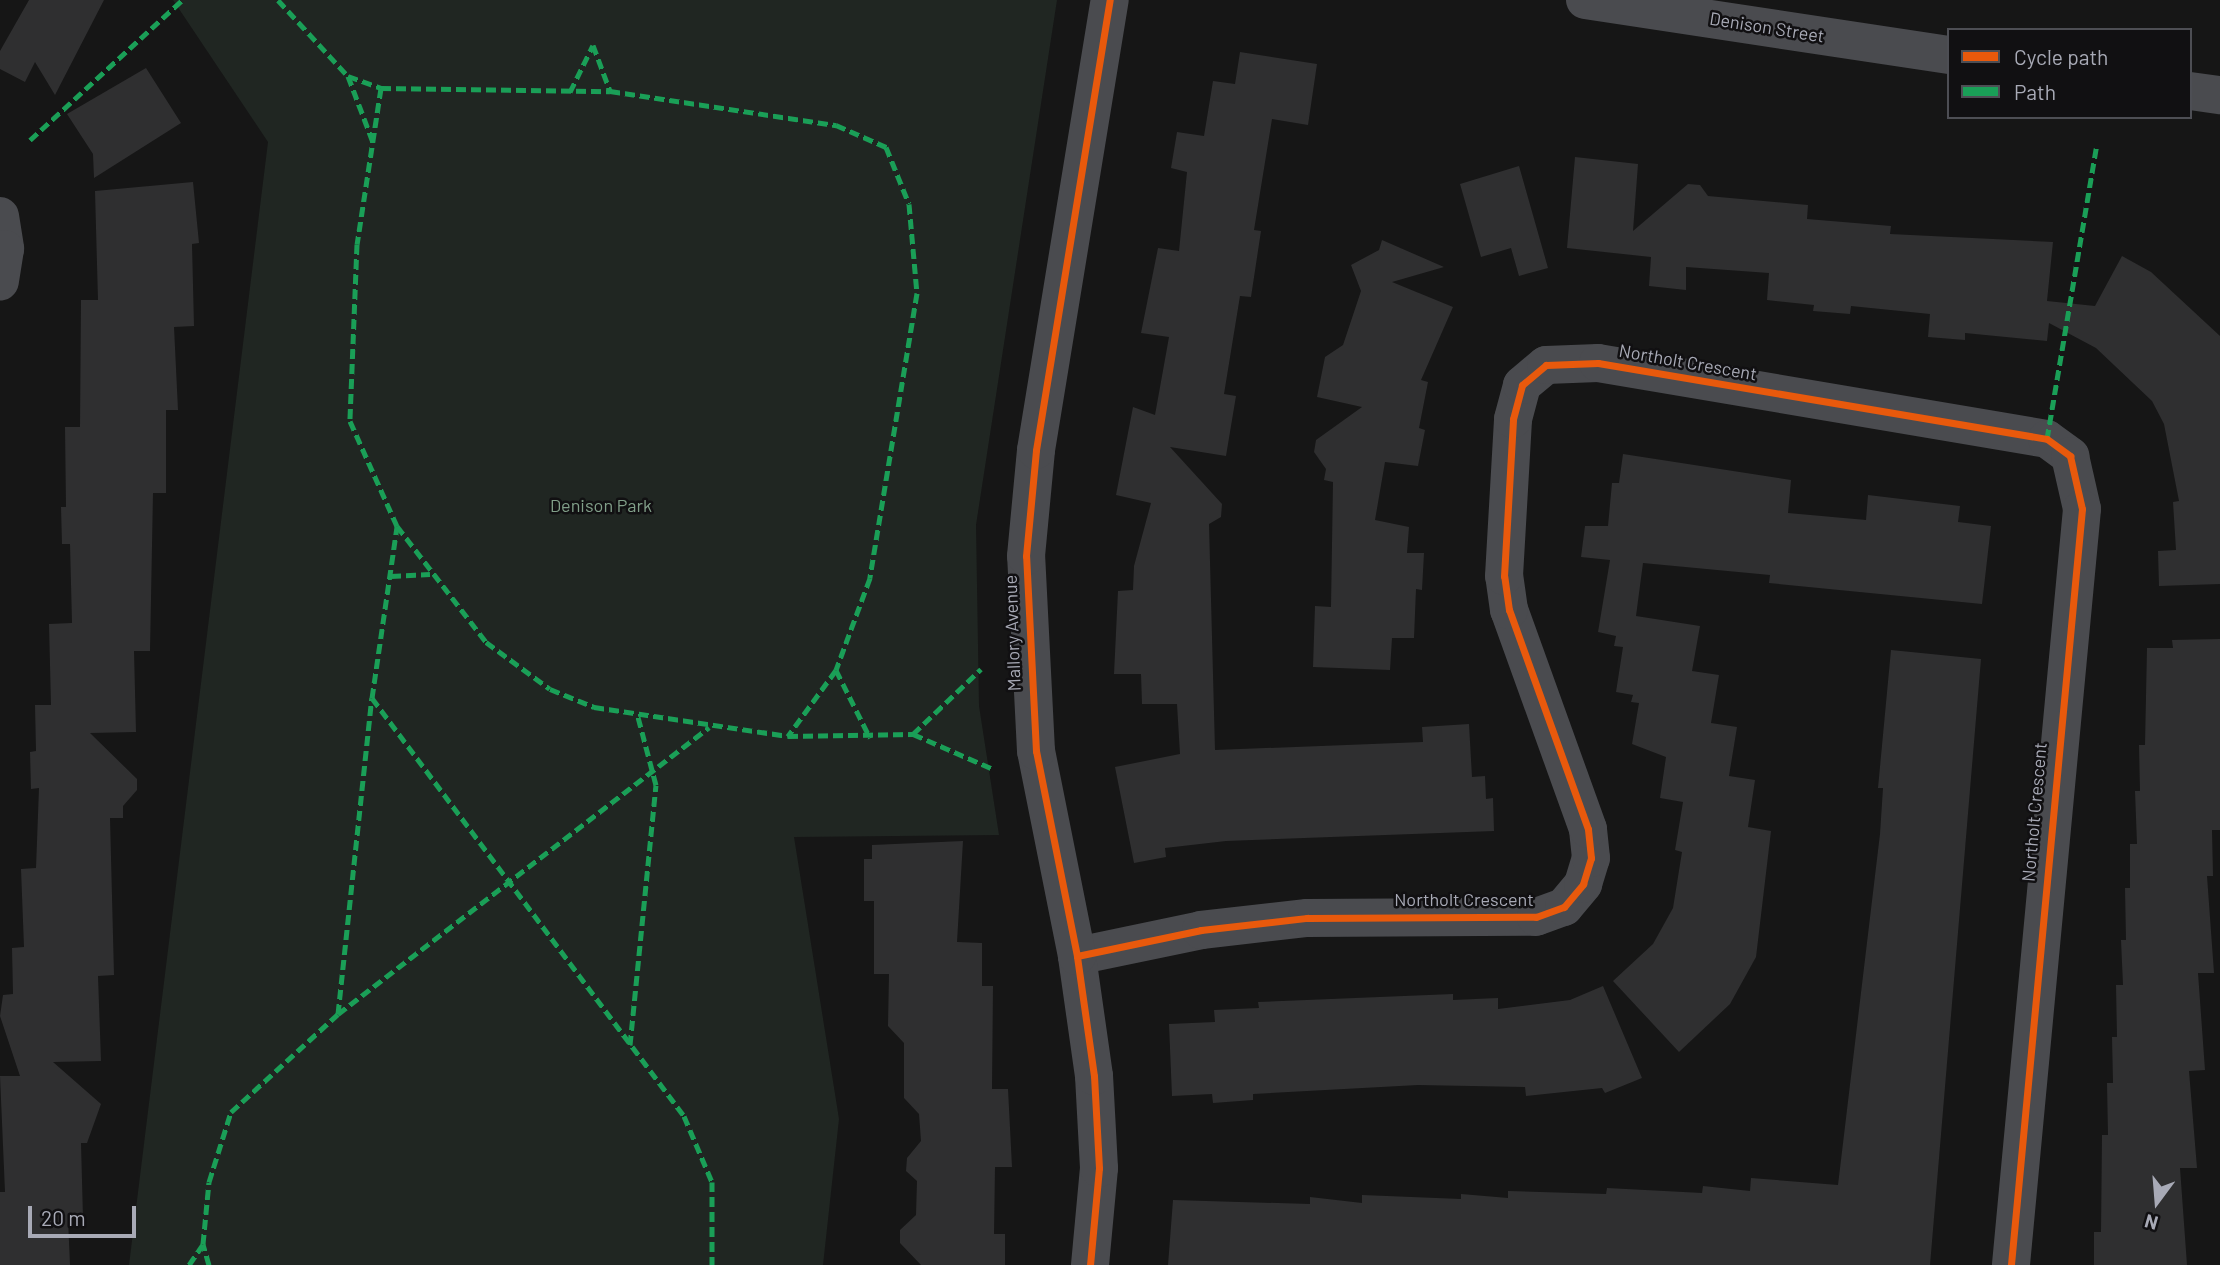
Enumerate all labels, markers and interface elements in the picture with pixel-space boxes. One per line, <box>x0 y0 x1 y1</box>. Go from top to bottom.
street label: Denison Street <box>1708 7 1826 47</box>
legend <box>1947 28 2192 119</box>
text: Cycle path <box>2014 44 2108 69</box>
text: Path <box>2014 79 2056 104</box>
street label: Northolt Crescent <box>1617 339 1759 385</box>
park label: Denison Park <box>550 494 652 516</box>
street label: Mallory Avenue <box>999 575 1025 691</box>
street label: Northolt Crescent <box>2017 742 2051 882</box>
street label: Northolt Crescent <box>1394 888 1534 910</box>
north arrow <box>2122 1167 2192 1237</box>
scale bar <box>32 1192 140 1236</box>
text: 20 m <box>41 1205 86 1230</box>
text: N <box>2142 1210 2160 1235</box>

